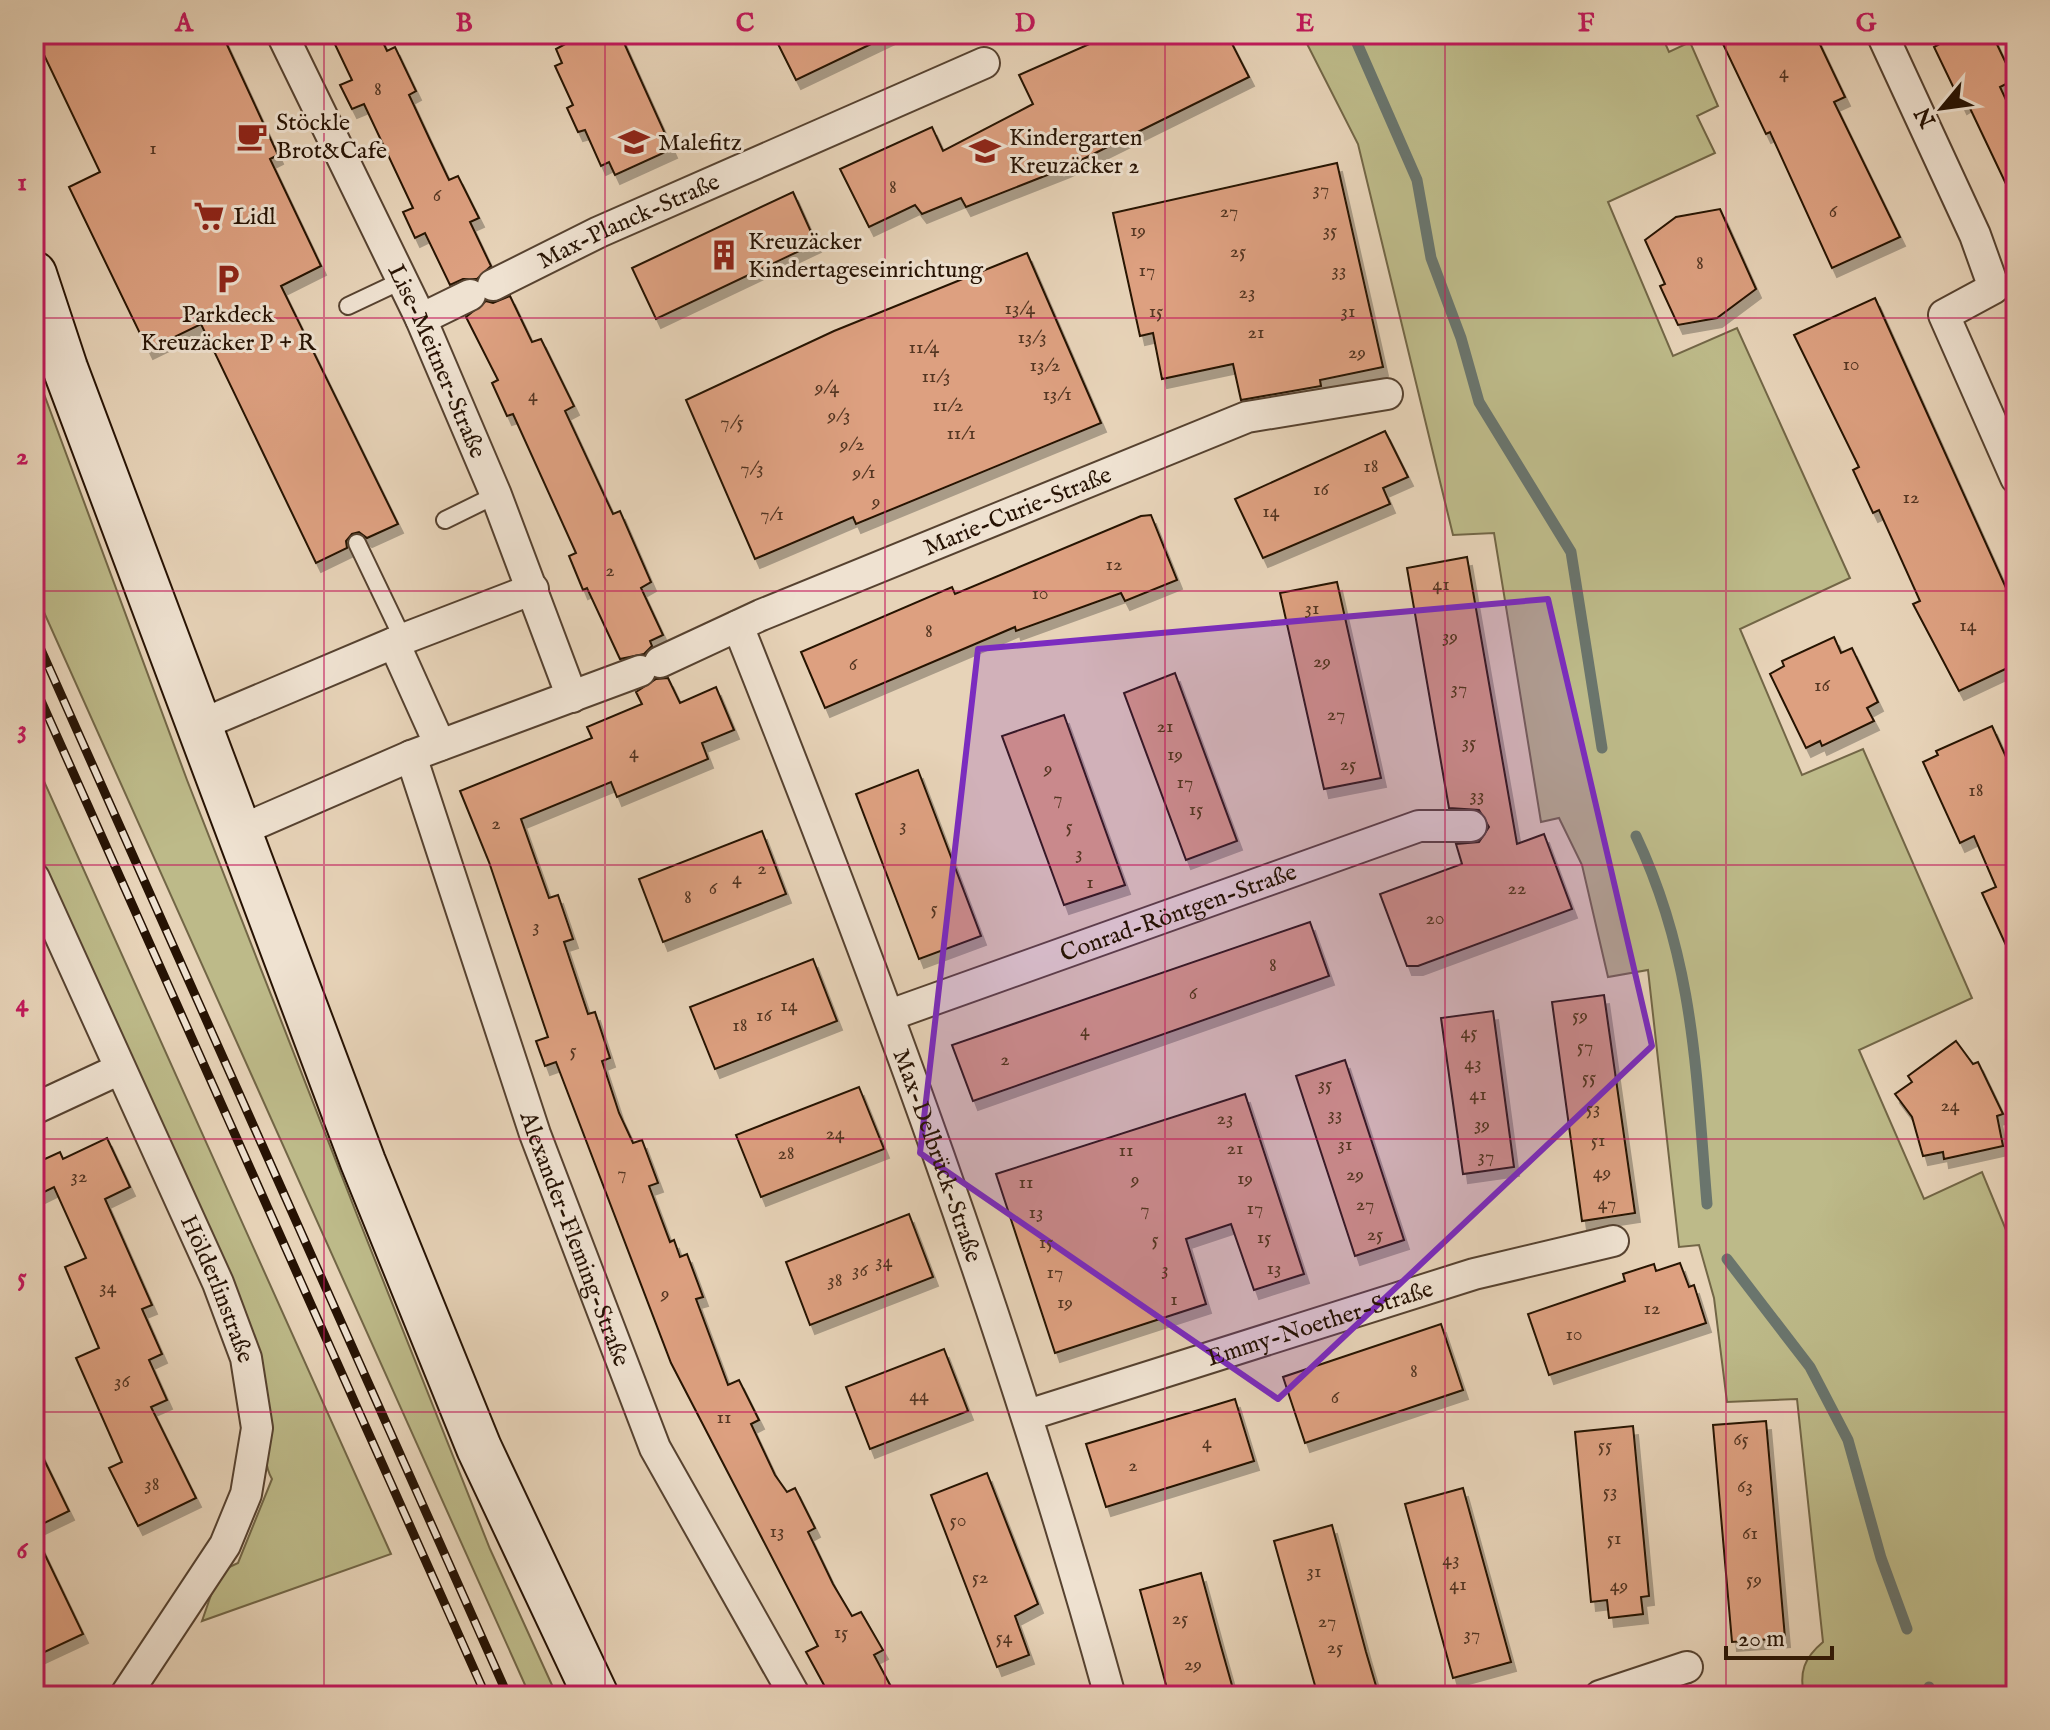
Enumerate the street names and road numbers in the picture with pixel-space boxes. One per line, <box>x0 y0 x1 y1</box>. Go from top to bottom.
street label: Max-Planck-Straße <box>533 167 725 277</box>
street label: Lise-Meitner-Straße <box>380 259 492 463</box>
street label: Marie-Curie-Straße <box>919 460 1116 564</box>
street label: Conrad-Röntgen-Straße <box>1056 857 1301 970</box>
street label: Max-Delbrück-Straße <box>885 1045 988 1267</box>
street label: Alexander-Fleming-Straße <box>511 1107 636 1371</box>
street label: Hölderlinstraße <box>172 1210 260 1367</box>
street label: Emmy-Noether-Straße <box>1203 1274 1437 1374</box>

